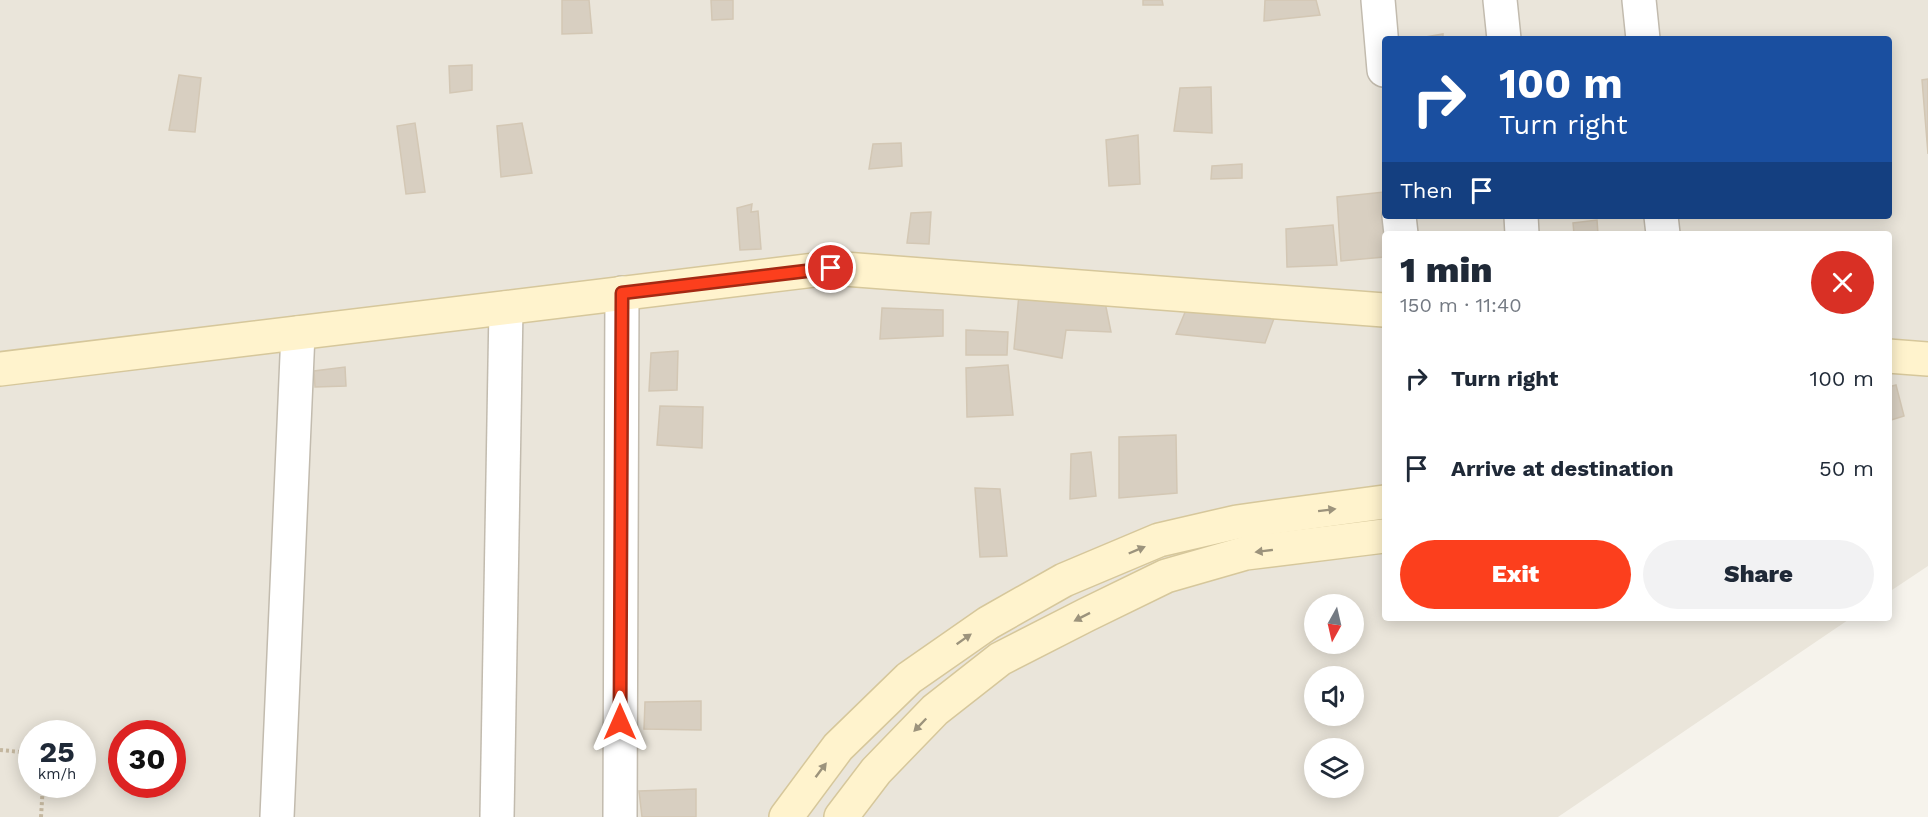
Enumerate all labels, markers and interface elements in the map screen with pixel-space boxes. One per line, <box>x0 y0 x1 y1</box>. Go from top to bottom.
text: 100 m <box>1499 59 1623 108</box>
icon: right <box>1400 60 1478 138</box>
text: Turn right <box>1499 109 1628 141</box>
icon: arrive <box>1465 174 1498 207</box>
text: Then <box>1400 178 1453 203</box>
pin <box>805 242 856 293</box>
text: 1 min <box>1400 249 1493 291</box>
icon: arrive <box>814 251 847 284</box>
button: close <box>1811 251 1874 314</box>
text: 150 m · 11:40 <box>1400 293 1522 317</box>
icon: right <box>1400 362 1433 395</box>
text: Turn right <box>1451 366 1558 391</box>
text: 100 m <box>1810 366 1874 391</box>
icon: arrive <box>1400 452 1433 485</box>
text: Arrive at destination <box>1451 456 1674 481</box>
text: 50 m <box>1819 456 1874 481</box>
one-way arrow <box>1317 505 1336 515</box>
button: Exit <box>1400 540 1631 609</box>
button: Share <box>1643 540 1874 609</box>
one-way arrow <box>1128 545 1146 555</box>
one-way arrow <box>1254 546 1273 556</box>
north arrow <box>1304 594 1364 654</box>
map controls <box>1304 594 1364 798</box>
one-way arrow <box>1073 612 1090 622</box>
one-way arrow <box>956 633 972 645</box>
button: sound <box>1304 666 1364 726</box>
position arrow <box>588 690 652 754</box>
one-way arrow <box>914 717 928 731</box>
speed limit sign: 30 <box>108 720 186 798</box>
text: 25 <box>39 734 75 769</box>
button: layers <box>1304 738 1364 798</box>
one-way arrow <box>815 762 827 778</box>
text: km/h <box>38 765 76 783</box>

